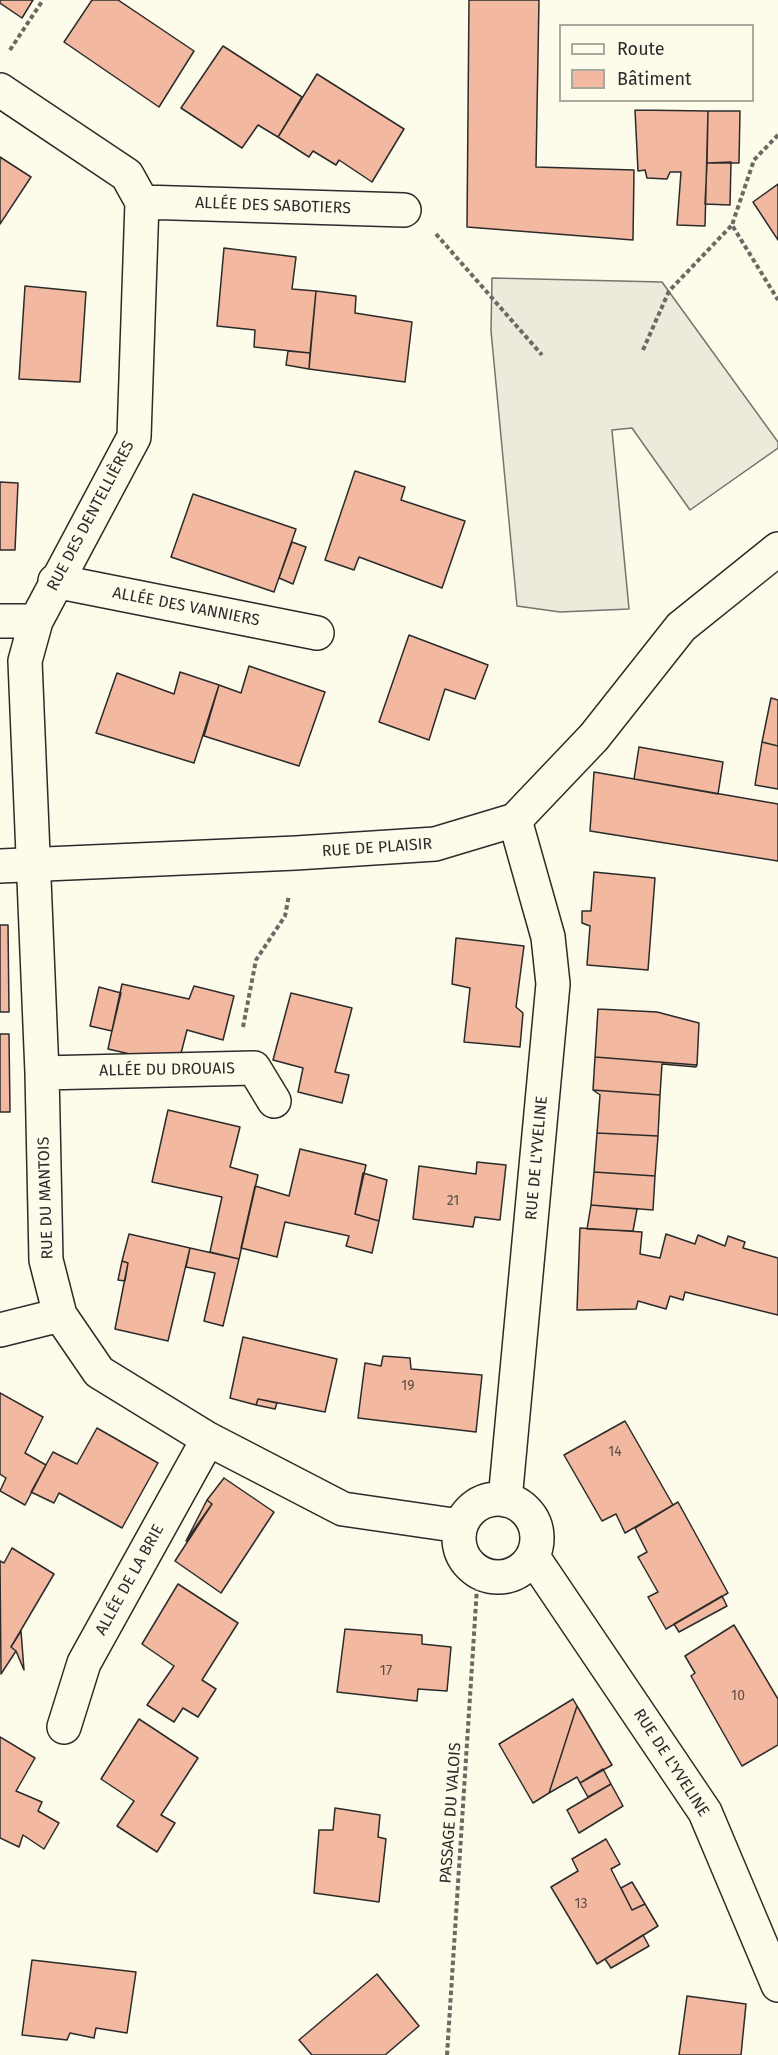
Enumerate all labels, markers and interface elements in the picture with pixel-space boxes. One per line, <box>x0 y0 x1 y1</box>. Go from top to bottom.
legend <box>559 24 754 102</box>
text: Route <box>617 38 665 60</box>
text: Bâtiment <box>617 68 692 90</box>
street label: ALLÉE DES SABOTIERS <box>195 194 351 218</box>
street label: RUE DES DENTELLIÈRES <box>43 438 139 594</box>
street label: ALLÉE DES VANNIERS <box>111 583 261 631</box>
street label: RUE DE PLAISIR <box>321 835 433 861</box>
street label: ALLÉE DU DROUAIS <box>99 1059 235 1081</box>
street label: RUE DE L'YVELINE <box>522 1095 552 1221</box>
street label: RUE DU MANTOIS <box>34 1136 58 1260</box>
house number: 21 <box>447 1193 459 1209</box>
house number: 19 <box>401 1378 415 1394</box>
house number: 14 <box>608 1444 622 1460</box>
street label: ALLÉE DE LA BRIE <box>92 1521 168 1639</box>
house number: 17 <box>380 1663 392 1679</box>
house number: 10 <box>731 1688 745 1704</box>
street label: RUE DE L'YVELINE <box>629 1706 713 1820</box>
street label: PASSAGE DU VALOIS <box>436 1742 466 1884</box>
house number: 13 <box>574 1896 588 1912</box>

